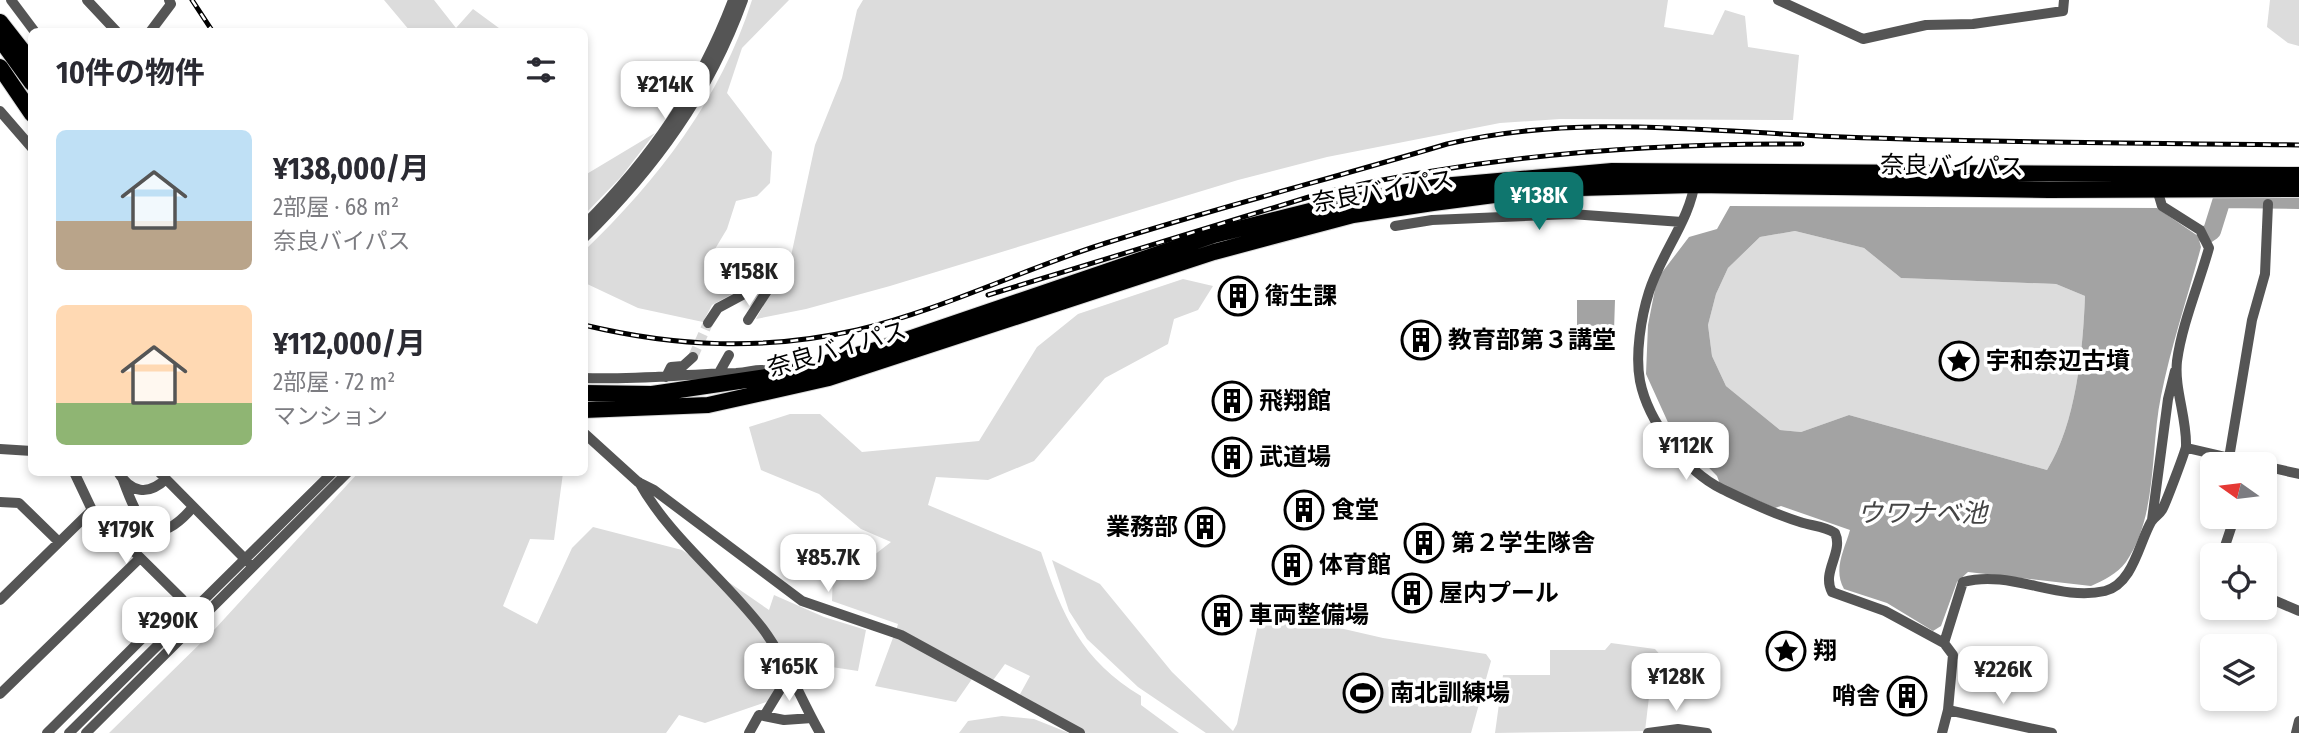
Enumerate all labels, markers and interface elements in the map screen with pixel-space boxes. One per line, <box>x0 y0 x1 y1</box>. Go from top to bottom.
icon: filters <box>522 51 560 89</box>
text: 10件の物件 <box>56 55 205 91</box>
pin: ¥214K <box>616 61 714 121</box>
text: ¥214K <box>637 70 693 98</box>
text: ¥138,000/月 <box>273 151 430 187</box>
street label: 奈良バイパス <box>1880 151 2024 181</box>
icon: home <box>112 158 196 242</box>
street label: 奈良バイパス <box>1310 165 1456 217</box>
pin: ¥138K <box>1490 173 1588 232</box>
text: ¥138K <box>1510 181 1568 209</box>
text: 2部屋 · 68 m² <box>273 193 399 221</box>
text: 奈良バイパス <box>273 227 411 255</box>
pin: ¥158K <box>700 248 798 308</box>
text: ¥158K <box>720 257 778 285</box>
building icon: 衛生課 <box>1217 275 1259 317</box>
place label: 衛生課 <box>1265 282 1337 310</box>
street label: 奈良バイパス <box>764 316 910 382</box>
building icon: 教育部第３講堂 <box>1400 319 1442 361</box>
text: ¥112,000/月 <box>273 326 426 362</box>
place label: 教育部第３講堂 <box>1448 326 1616 354</box>
icon: home <box>112 333 196 417</box>
place icon: 宇和奈辺古墳 <box>1938 340 1980 382</box>
place label: 宇和奈辺古墳 <box>1986 347 2130 375</box>
text: 2部屋 · 72 m² <box>273 368 395 396</box>
building icon: 飛翔館 <box>1211 380 1253 422</box>
place label: 飛翔館 <box>1259 387 1331 415</box>
text: マンション <box>273 402 388 430</box>
pin: ¥112K <box>1637 422 1735 482</box>
text: ¥112K <box>1659 431 1713 459</box>
building icon: 武道場 <box>1211 436 1253 478</box>
place label: 武道場 <box>1259 443 1331 471</box>
north arrow <box>2200 452 2277 528</box>
map controls <box>2200 452 2277 711</box>
building icon: 食堂 <box>1283 489 1325 531</box>
place label: 食堂 <box>1331 496 1379 524</box>
water label: ウワナベ池 <box>1857 498 1990 529</box>
pin: ¥179K <box>77 506 175 566</box>
building icon: 業務部 <box>1184 506 1226 548</box>
place label: 業務部 <box>1106 513 1178 541</box>
text: ¥179K <box>98 515 154 543</box>
building icon: 第２学生隊舎 <box>1403 522 1445 564</box>
place label: 第２学生隊舎 <box>1451 529 1595 557</box>
pin: ¥85.7K <box>771 534 885 594</box>
text: ¥85.7K <box>796 543 860 571</box>
button: locate <box>2200 543 2277 620</box>
building icon: 体育館 <box>1271 544 1313 586</box>
place label: 体育館 <box>1319 551 1391 579</box>
building icon: 屋内プール <box>1391 572 1433 614</box>
place label: 屋内プール <box>1439 579 1559 607</box>
building icon: 車両整備場 <box>1201 594 1243 636</box>
pin: ¥290K <box>119 598 217 657</box>
place label: 車両整備場 <box>1249 601 1369 629</box>
text: ¥290K <box>138 606 198 634</box>
place icon: 翔 <box>1765 630 1807 672</box>
button: layers <box>2200 634 2277 711</box>
place label: 翔 <box>1813 637 1837 665</box>
pin: ¥165K <box>740 644 838 703</box>
pin: ¥226K <box>1954 646 2052 706</box>
text: ¥165K <box>760 652 818 680</box>
pin: ¥128K <box>1627 654 1725 713</box>
text: ¥226K <box>1974 655 2032 683</box>
text: ¥128K <box>1647 662 1705 690</box>
sports icon: 南北訓練場 <box>1342 672 1384 714</box>
building icon: 哨舎 <box>1886 675 1928 717</box>
place label: 南北訓練場 <box>1390 679 1510 707</box>
place label: 哨舎 <box>1832 682 1880 710</box>

